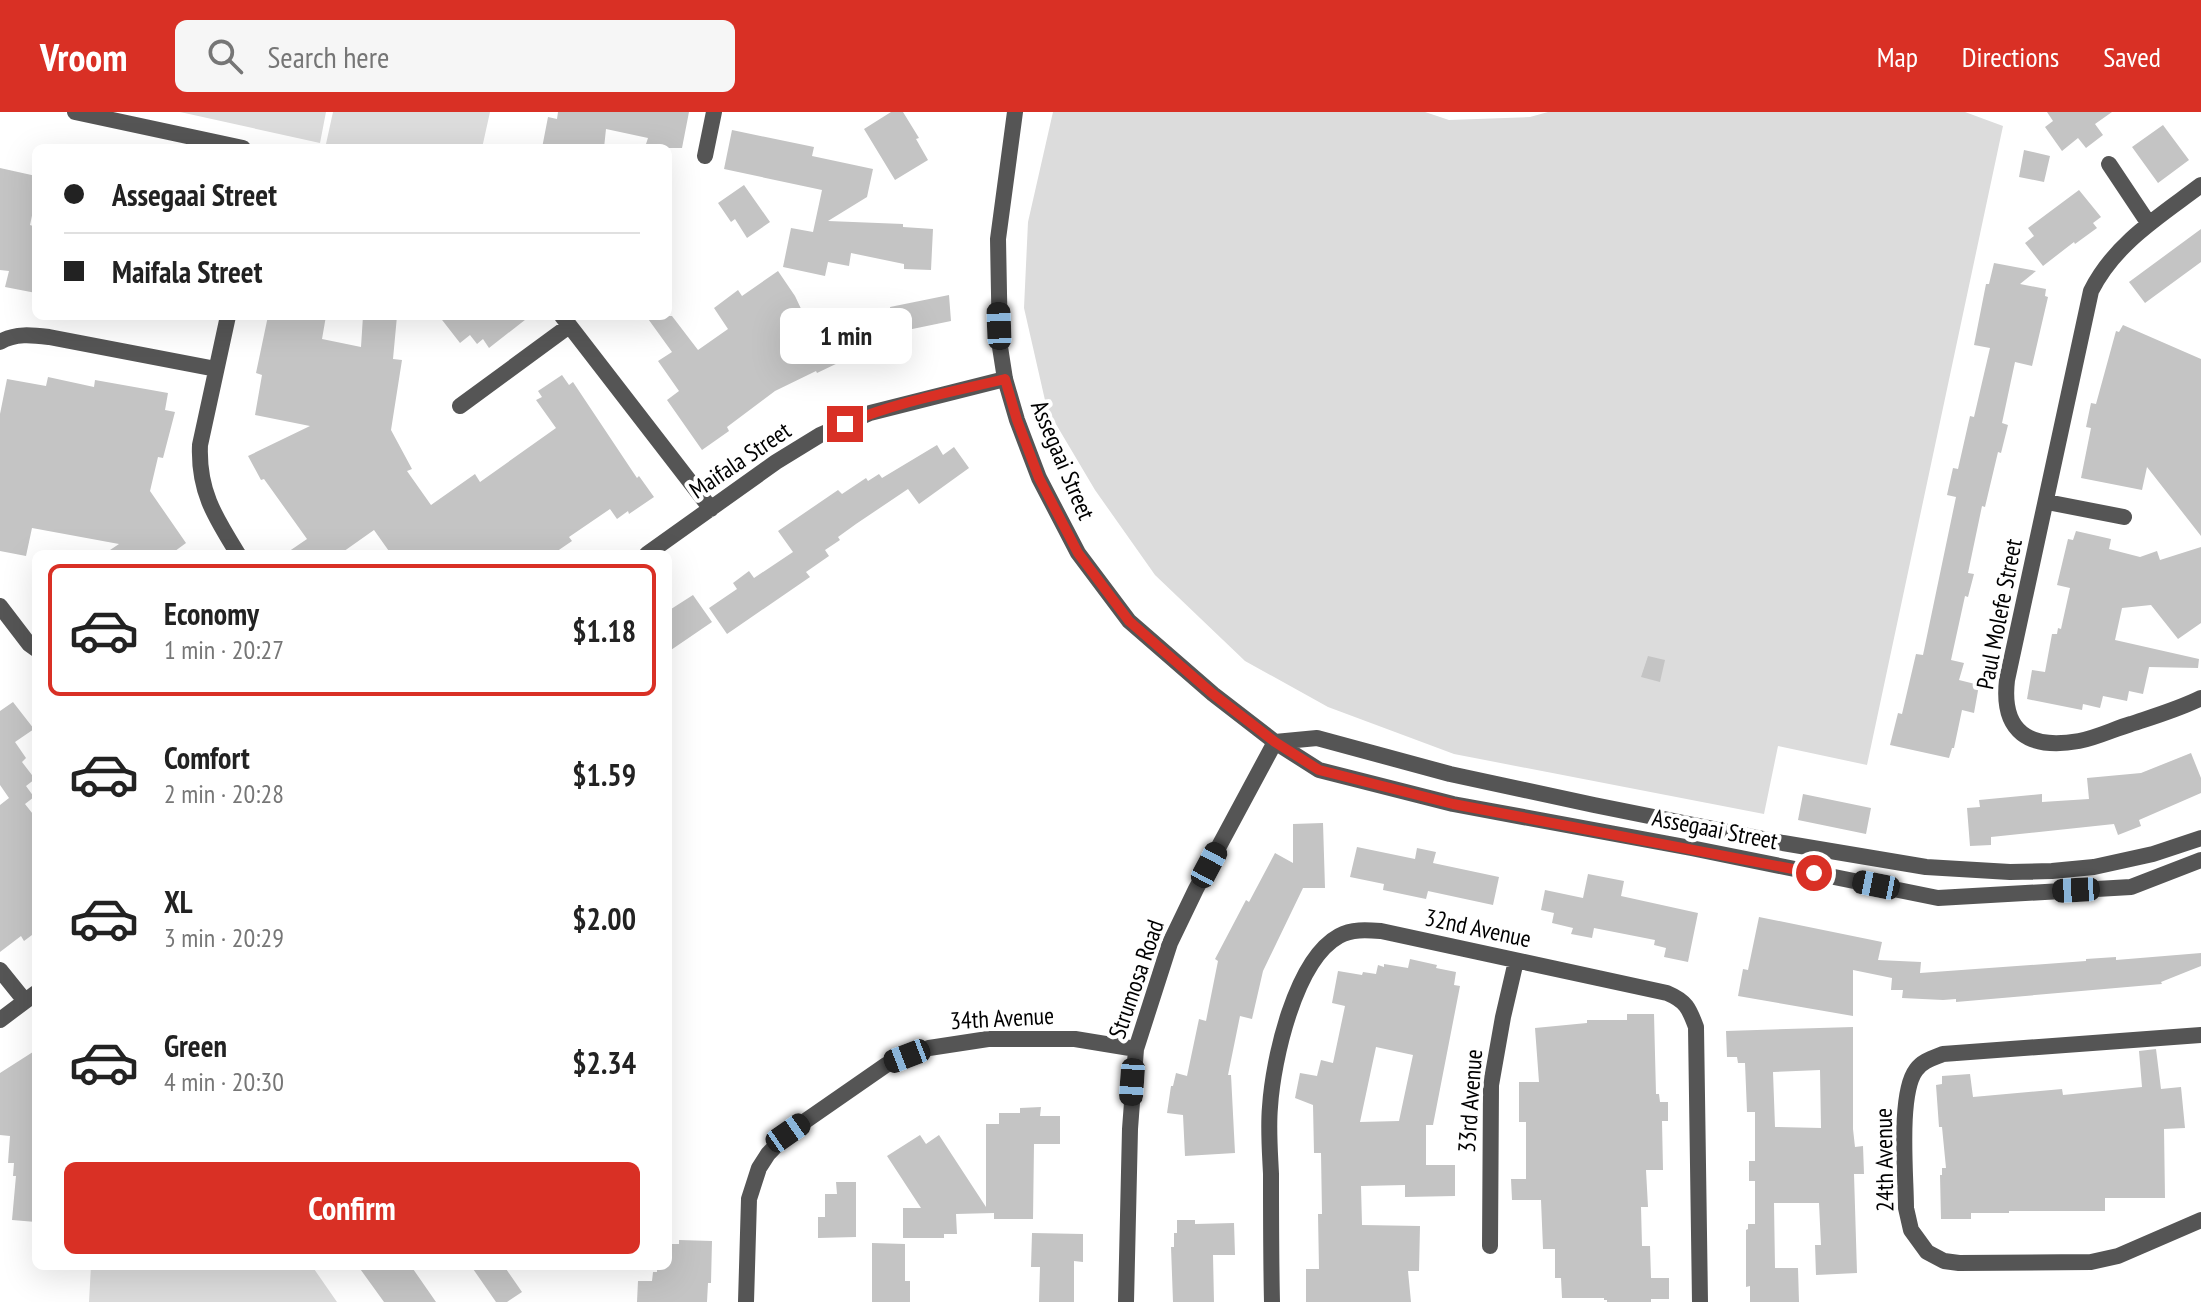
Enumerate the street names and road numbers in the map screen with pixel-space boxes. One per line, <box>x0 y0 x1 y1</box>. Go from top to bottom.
street label: Assegaai Street <box>1024 396 1102 525</box>
street label: Maifala Street <box>683 415 797 505</box>
street label: Paul Molefe Street <box>1969 536 2029 692</box>
street label: Assegaai Street <box>1650 802 1781 856</box>
street label: 32nd Avenue <box>1422 902 1534 954</box>
street label: Strumosa Road <box>1101 916 1171 1042</box>
street label: 34th Avenue <box>949 1000 1055 1036</box>
street label: 33rd Avenue <box>1451 1048 1489 1154</box>
street label: 24th Avenue <box>1868 1108 1900 1212</box>

